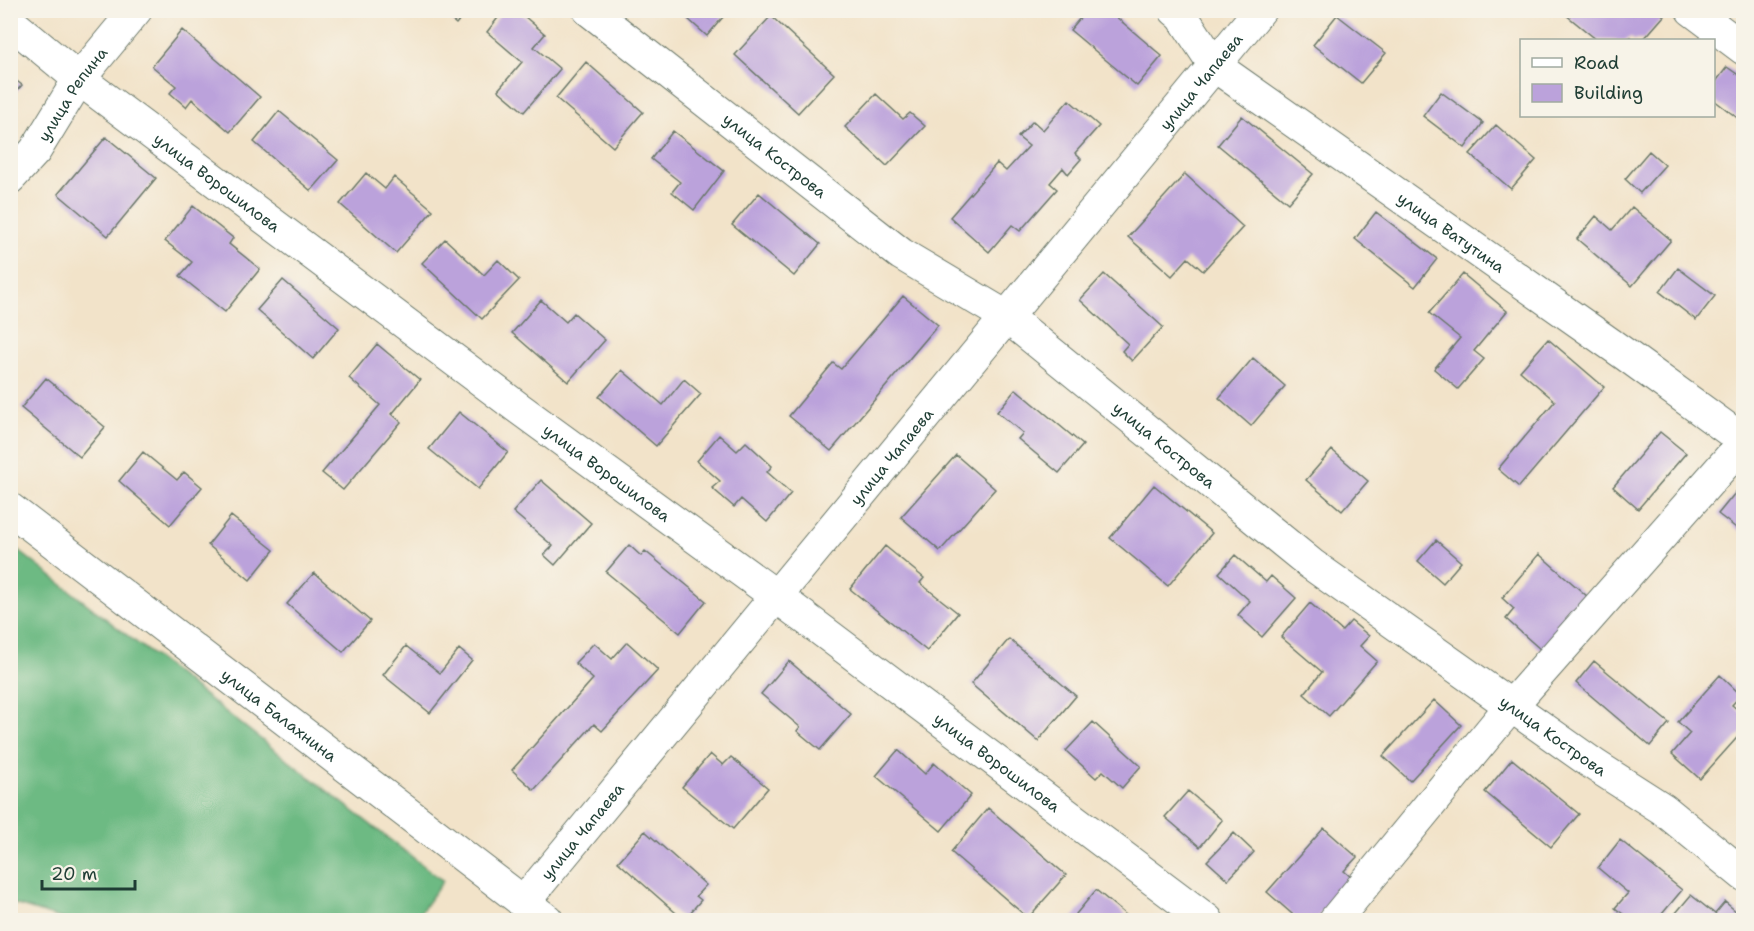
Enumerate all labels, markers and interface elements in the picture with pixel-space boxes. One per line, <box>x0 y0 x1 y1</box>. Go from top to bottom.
street label: улица Чапаева <box>1155 29 1247 134</box>
legend <box>1520 39 1715 117</box>
street label: улица Репина <box>33 42 112 145</box>
text: Road <box>1574 51 1619 75</box>
text: Building <box>1574 81 1643 105</box>
street label: улица Кострова <box>719 108 831 203</box>
street label: улица Ворошилова <box>150 128 285 237</box>
street label: улица Ватутина <box>1393 187 1509 277</box>
street label: улица Кострова <box>1109 397 1220 493</box>
street label: улица Чапаева <box>845 404 938 509</box>
street label: улица Ворошилова <box>539 419 675 526</box>
street label: улица Балахнина <box>217 664 341 766</box>
street label: улица Кострова <box>1496 691 1611 781</box>
street label: улица Ворошилова <box>930 708 1065 817</box>
street label: улица Чапаева <box>536 778 628 884</box>
scale bar <box>42 853 135 891</box>
text: 20 m <box>51 862 97 886</box>

